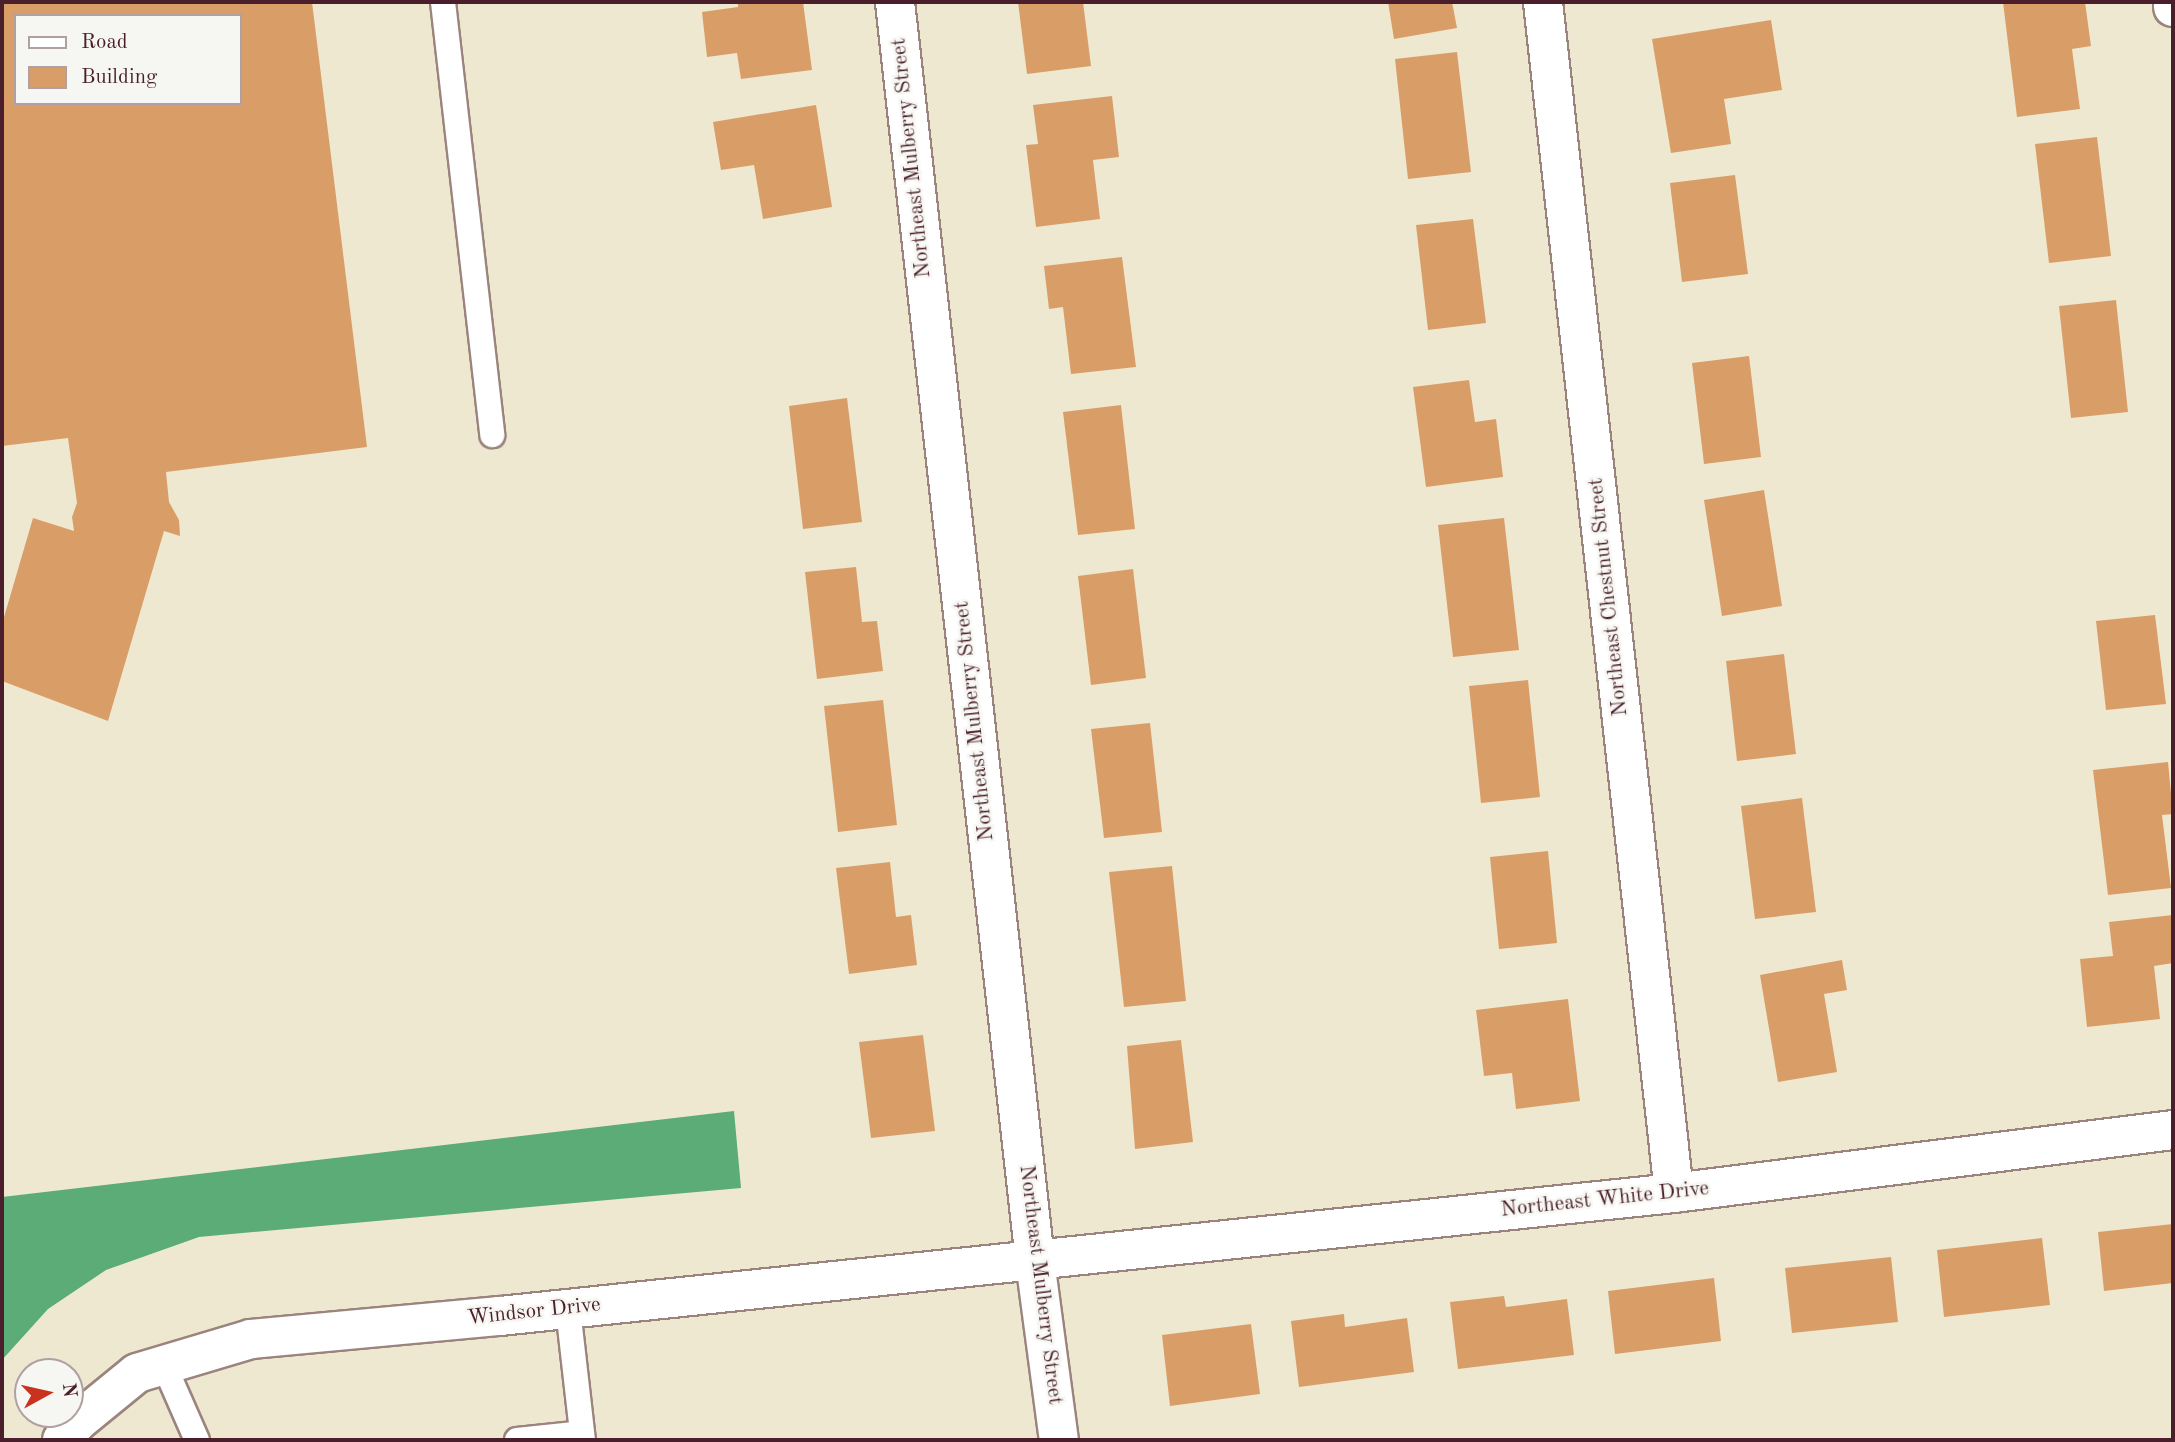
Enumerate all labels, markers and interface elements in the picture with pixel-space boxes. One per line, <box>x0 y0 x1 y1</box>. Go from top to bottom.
legend <box>14 14 242 105</box>
text: Road <box>81 32 128 53</box>
street label: Northeast Mulberry Street <box>887 37 937 279</box>
text: Building <box>81 67 157 88</box>
street label: Northeast Chestnut Street <box>1584 477 1634 717</box>
street label: Northeast Mulberry Street <box>950 600 1000 842</box>
street label: Northeast Mulberry Street <box>1013 1164 1067 1406</box>
street label: Northeast White Drive <box>1500 1177 1710 1223</box>
street label: Windsor Drive <box>466 1292 602 1332</box>
north arrow <box>14 1358 84 1428</box>
text: N <box>58 1382 79 1399</box>

